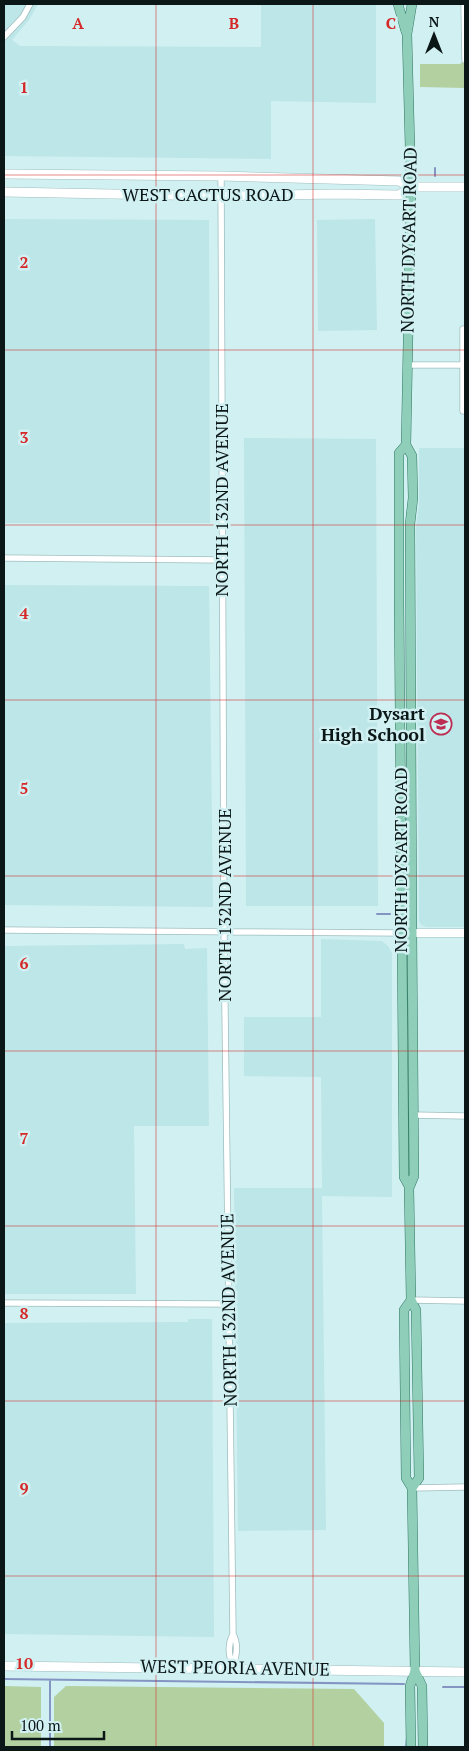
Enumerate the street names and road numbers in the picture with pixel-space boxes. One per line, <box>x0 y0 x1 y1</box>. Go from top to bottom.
street label: NORTH DYSART ROAD <box>394 147 422 333</box>
street label: WEST CACTUS ROAD <box>122 182 294 206</box>
street label: NORTH 132ND AVENUE <box>209 403 233 597</box>
street label: NORTH DYSART ROAD <box>388 767 412 953</box>
street label: NORTH 132ND AVENUE <box>212 808 236 1002</box>
street label: NORTH 132ND AVENUE <box>214 1213 242 1407</box>
street label: WEST PEORIA AVENUE <box>140 1653 330 1681</box>

